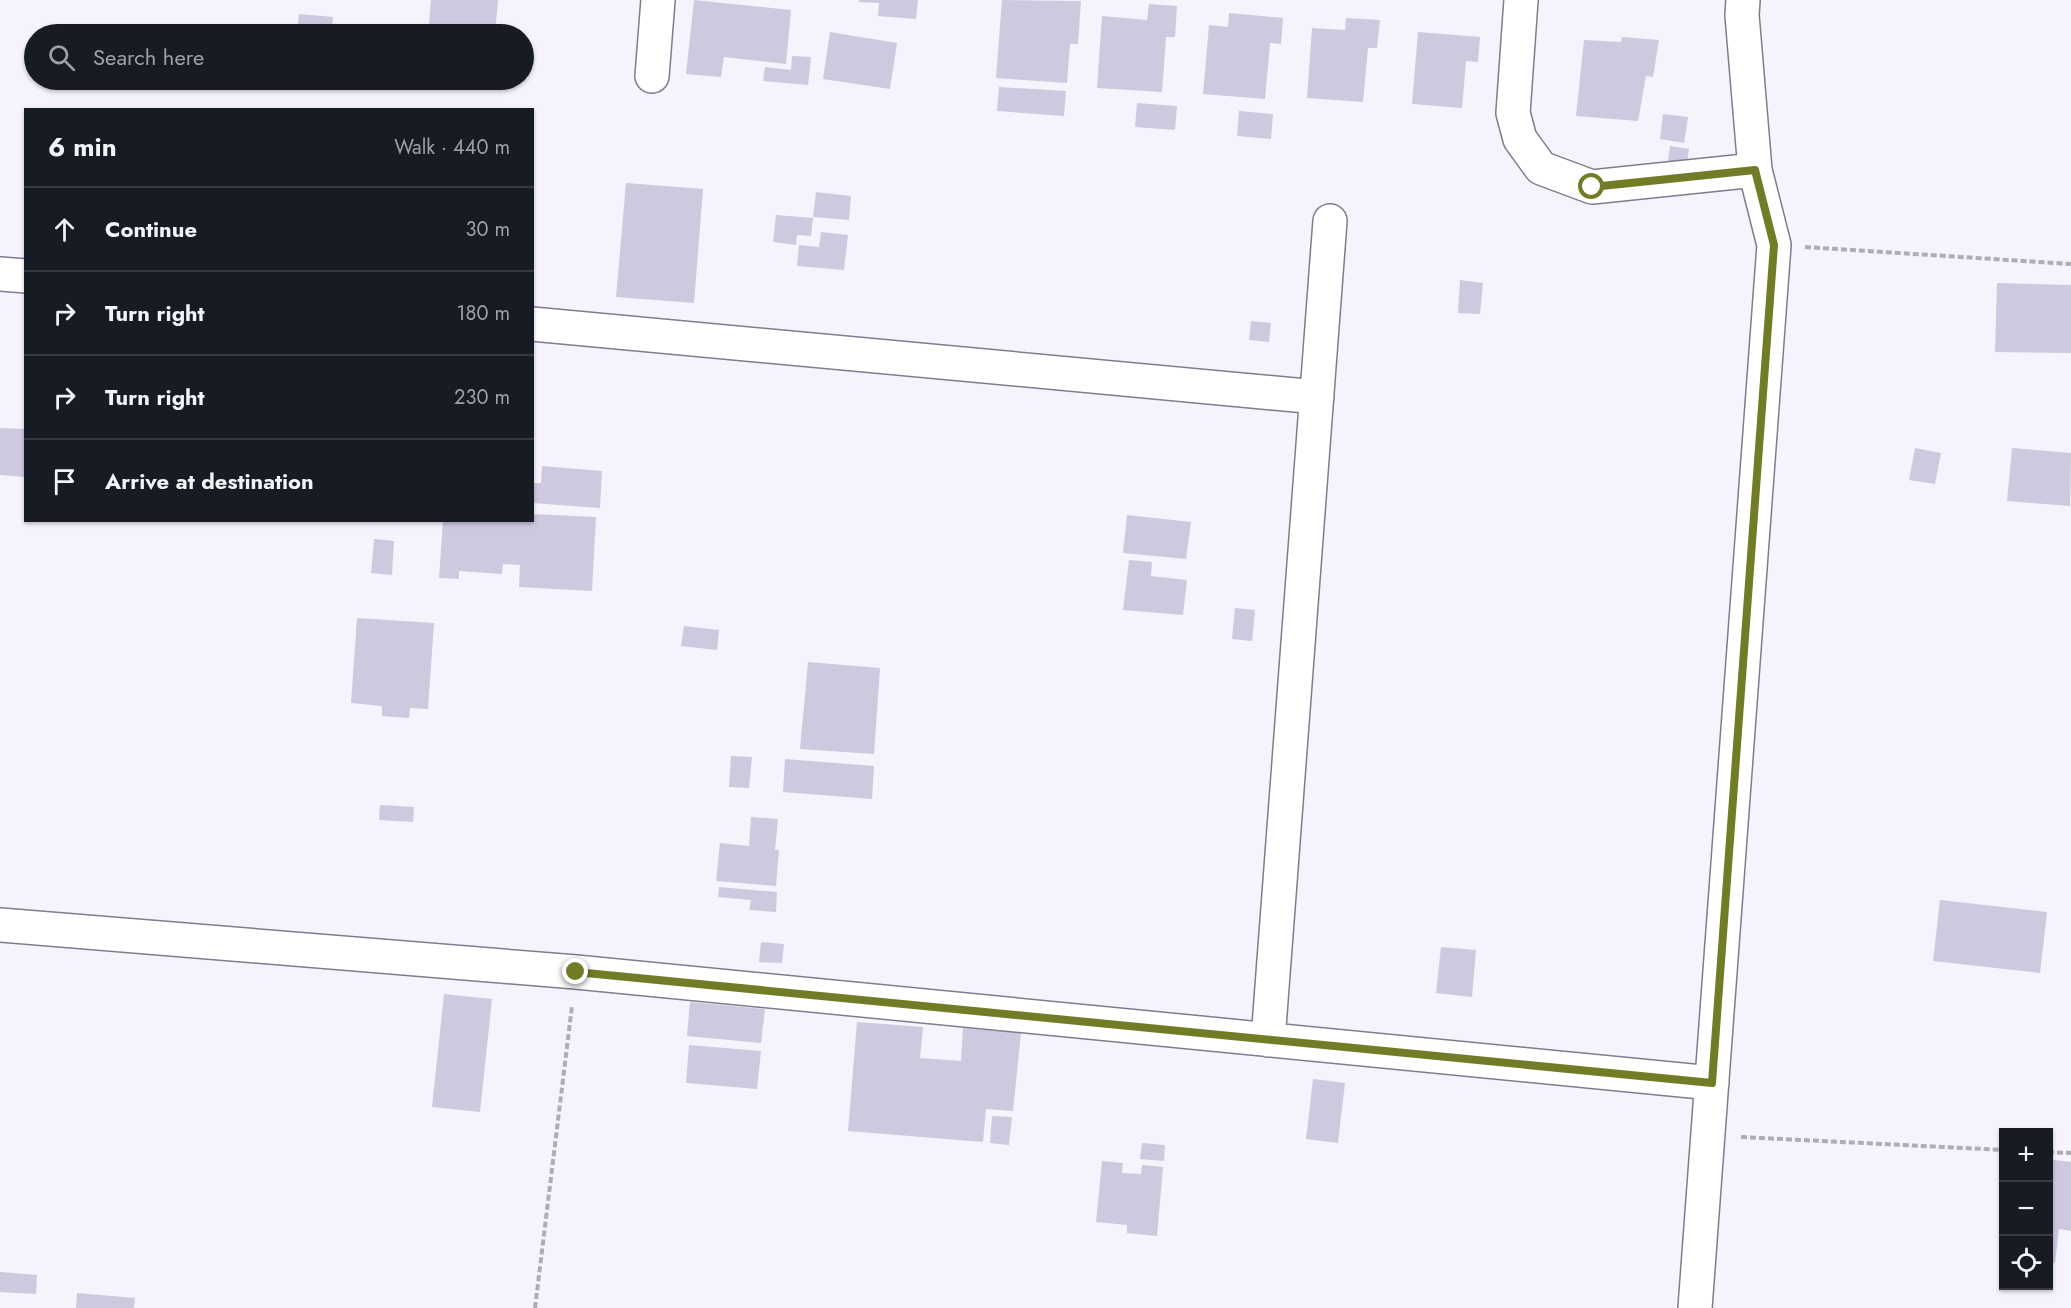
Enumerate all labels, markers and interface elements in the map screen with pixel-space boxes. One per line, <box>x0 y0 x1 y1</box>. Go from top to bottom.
search box <box>24 24 534 90</box>
icon: search <box>45 41 78 74</box>
text: Search here <box>93 41 204 73</box>
text: 6 min <box>48 128 117 166</box>
text: Walk · 440 m <box>394 133 510 162</box>
route start <box>1578 173 1604 199</box>
icon: ahead <box>48 213 81 246</box>
text: Continue <box>105 213 197 245</box>
text: 30 m <box>465 215 510 244</box>
icon: right <box>48 297 81 330</box>
text: Turn right <box>105 297 205 329</box>
text: 180 m <box>456 299 510 328</box>
icon: right <box>48 381 81 414</box>
text: Turn right <box>105 381 205 413</box>
text: 230 m <box>454 383 510 412</box>
icon: arrive <box>48 465 81 498</box>
text: Arrive at destination <box>105 465 314 497</box>
route end <box>562 958 588 984</box>
map controls <box>1999 1128 2053 1290</box>
button: + <box>1999 1128 2053 1182</box>
button: − <box>1999 1182 2053 1236</box>
button: locate <box>1999 1236 2053 1290</box>

